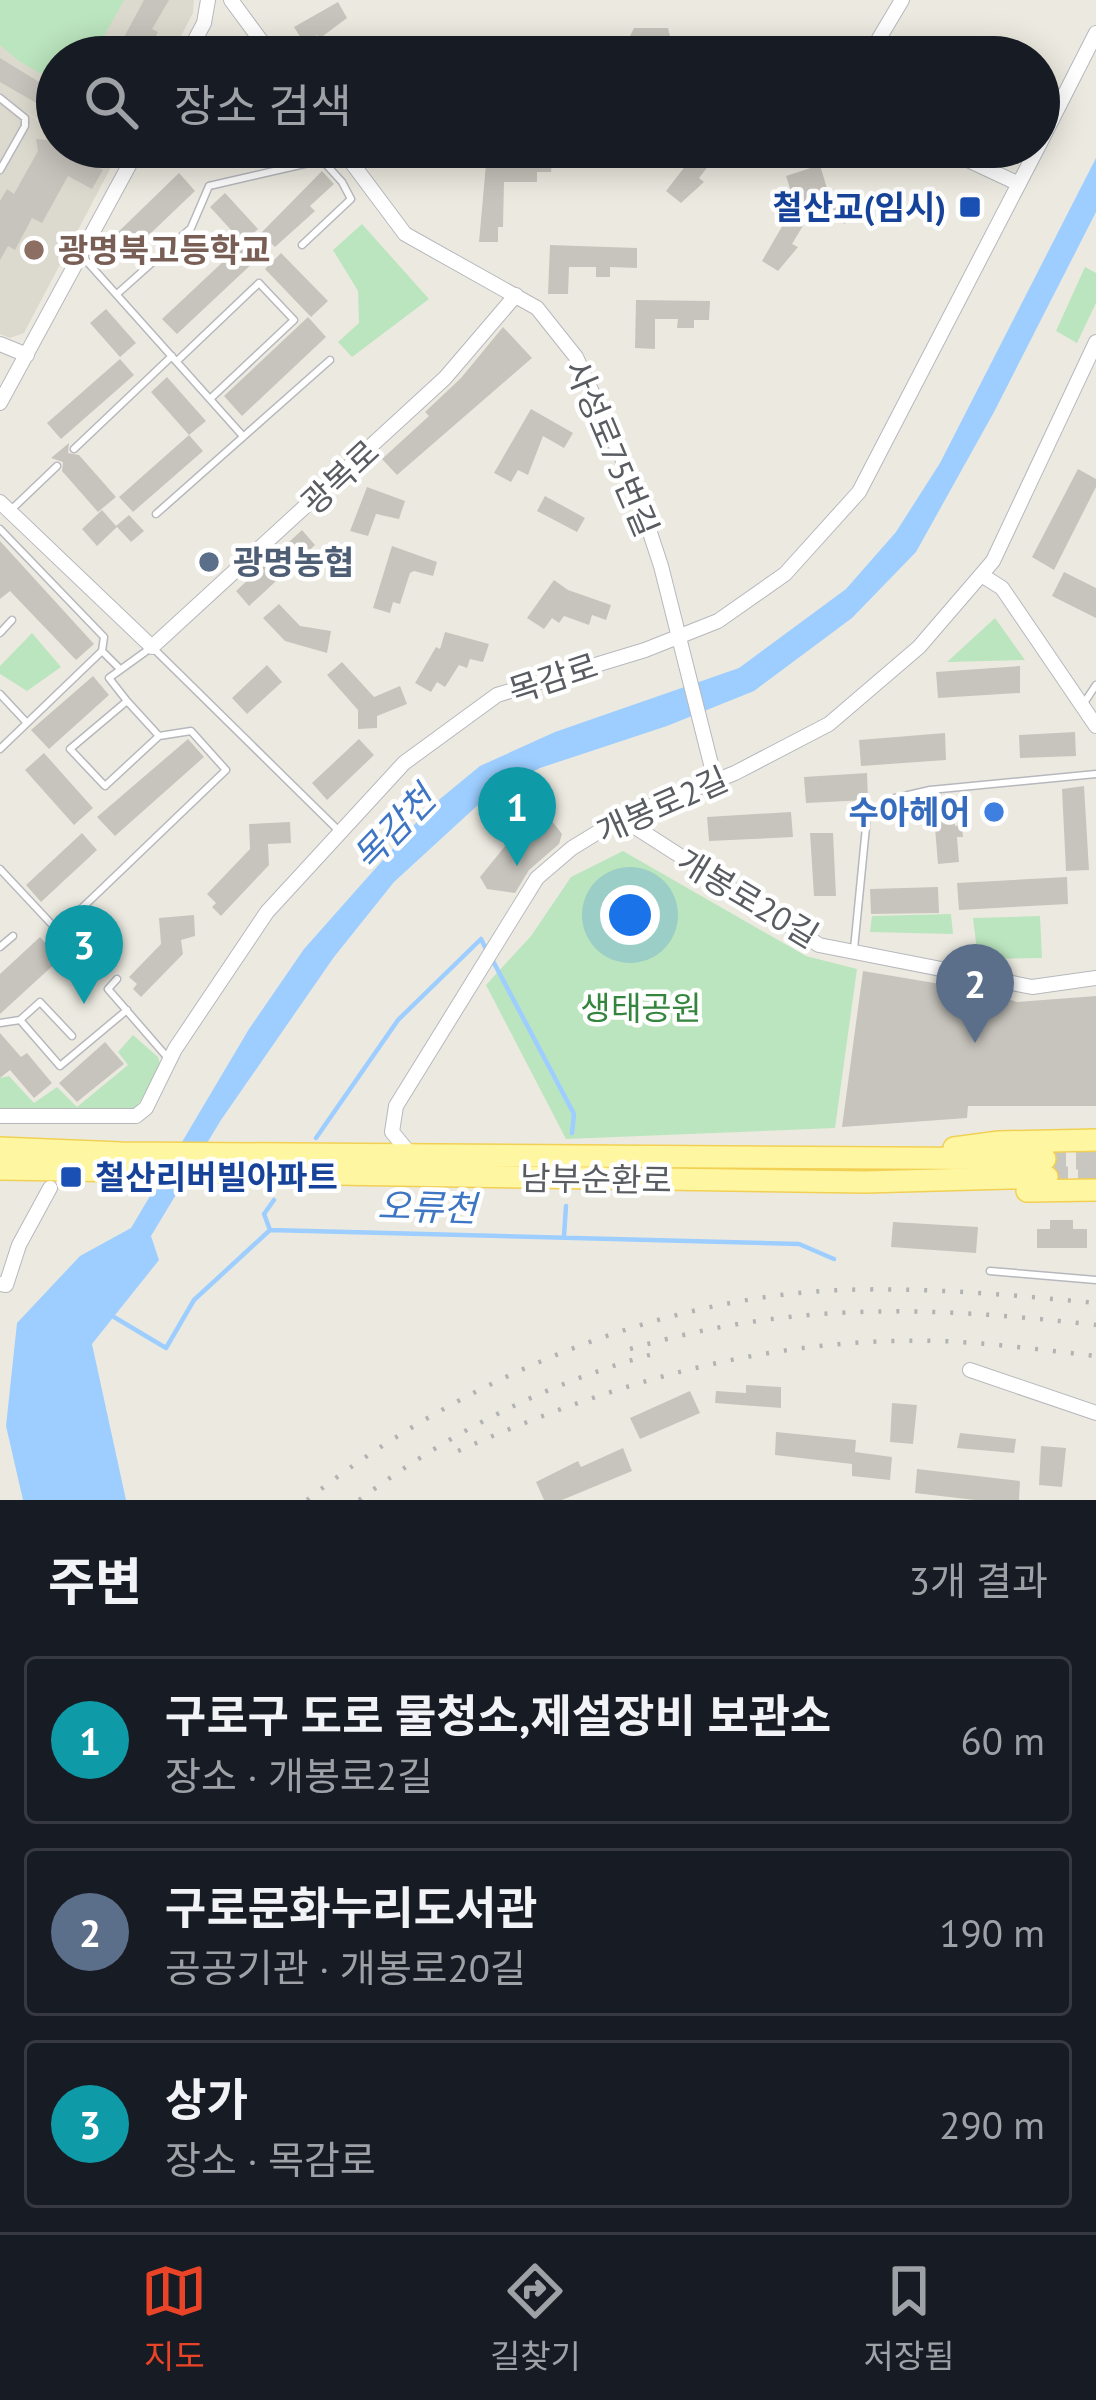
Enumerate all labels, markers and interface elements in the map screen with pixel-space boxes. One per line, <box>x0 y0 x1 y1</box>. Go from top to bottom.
search box <box>36 36 1060 168</box>
icon: search <box>78 69 144 135</box>
text: 장소 검색 <box>174 76 352 134</box>
place label: 철산교(임시) <box>773 185 946 228</box>
marker: 철산교(임시) <box>957 194 983 220</box>
place label: 광명북고등학교 <box>58 228 271 271</box>
marker: 광명북고등학교 <box>21 237 47 263</box>
street label: 사성로75번길 <box>556 353 669 543</box>
street label: 광복로 <box>292 430 388 523</box>
place label: 광명농협 <box>233 540 354 583</box>
marker: 광명농협 <box>196 549 222 575</box>
street label: 목감로 <box>503 643 603 712</box>
street label: 개봉로2길 <box>589 757 734 853</box>
pin: 1 <box>478 767 556 866</box>
water label: 목감천 <box>342 773 448 880</box>
place label: 수아헤어 <box>849 790 970 833</box>
marker: 수아헤어 <box>981 799 1007 825</box>
street label: 개봉로20길 <box>670 839 827 957</box>
your location <box>600 885 660 945</box>
pin: 3 <box>45 905 123 1004</box>
pin: 2 <box>936 944 1014 1043</box>
park label: 생태공원 <box>580 986 702 1029</box>
place label: 철산리버빌아파트 <box>95 1155 338 1198</box>
street label: 남부순환로 <box>520 1156 672 1201</box>
marker: 철산리버빌아파트 <box>58 1164 84 1190</box>
water label: 오류천 <box>377 1181 481 1232</box>
text: 주변 <box>48 1548 142 1614</box>
text: 3개 결과 <box>909 1555 1048 1606</box>
text: 구로구 도로 물청소,제설장비 보관소 <box>165 1686 832 1744</box>
text: 1 <box>79 1715 101 1766</box>
text: 60 m <box>960 1715 1045 1766</box>
text: 장소 · 개봉로2길 <box>165 1750 433 1801</box>
text: 구로문화누리도서관 <box>165 1878 538 1936</box>
text: 2 <box>79 1907 101 1958</box>
text: 190 m <box>939 1907 1045 1958</box>
text: 공공기관 · 개봉로20길 <box>165 1942 526 1993</box>
text: 상가 <box>165 2070 248 2128</box>
text: 3 <box>79 2099 101 2150</box>
text: 290 m <box>939 2099 1045 2150</box>
text: 장소 · 목감로 <box>165 2134 376 2185</box>
tab: 지도 <box>141 2258 207 2378</box>
tab: 길찾기 <box>490 2258 581 2378</box>
tab: 저장됨 <box>864 2258 955 2378</box>

